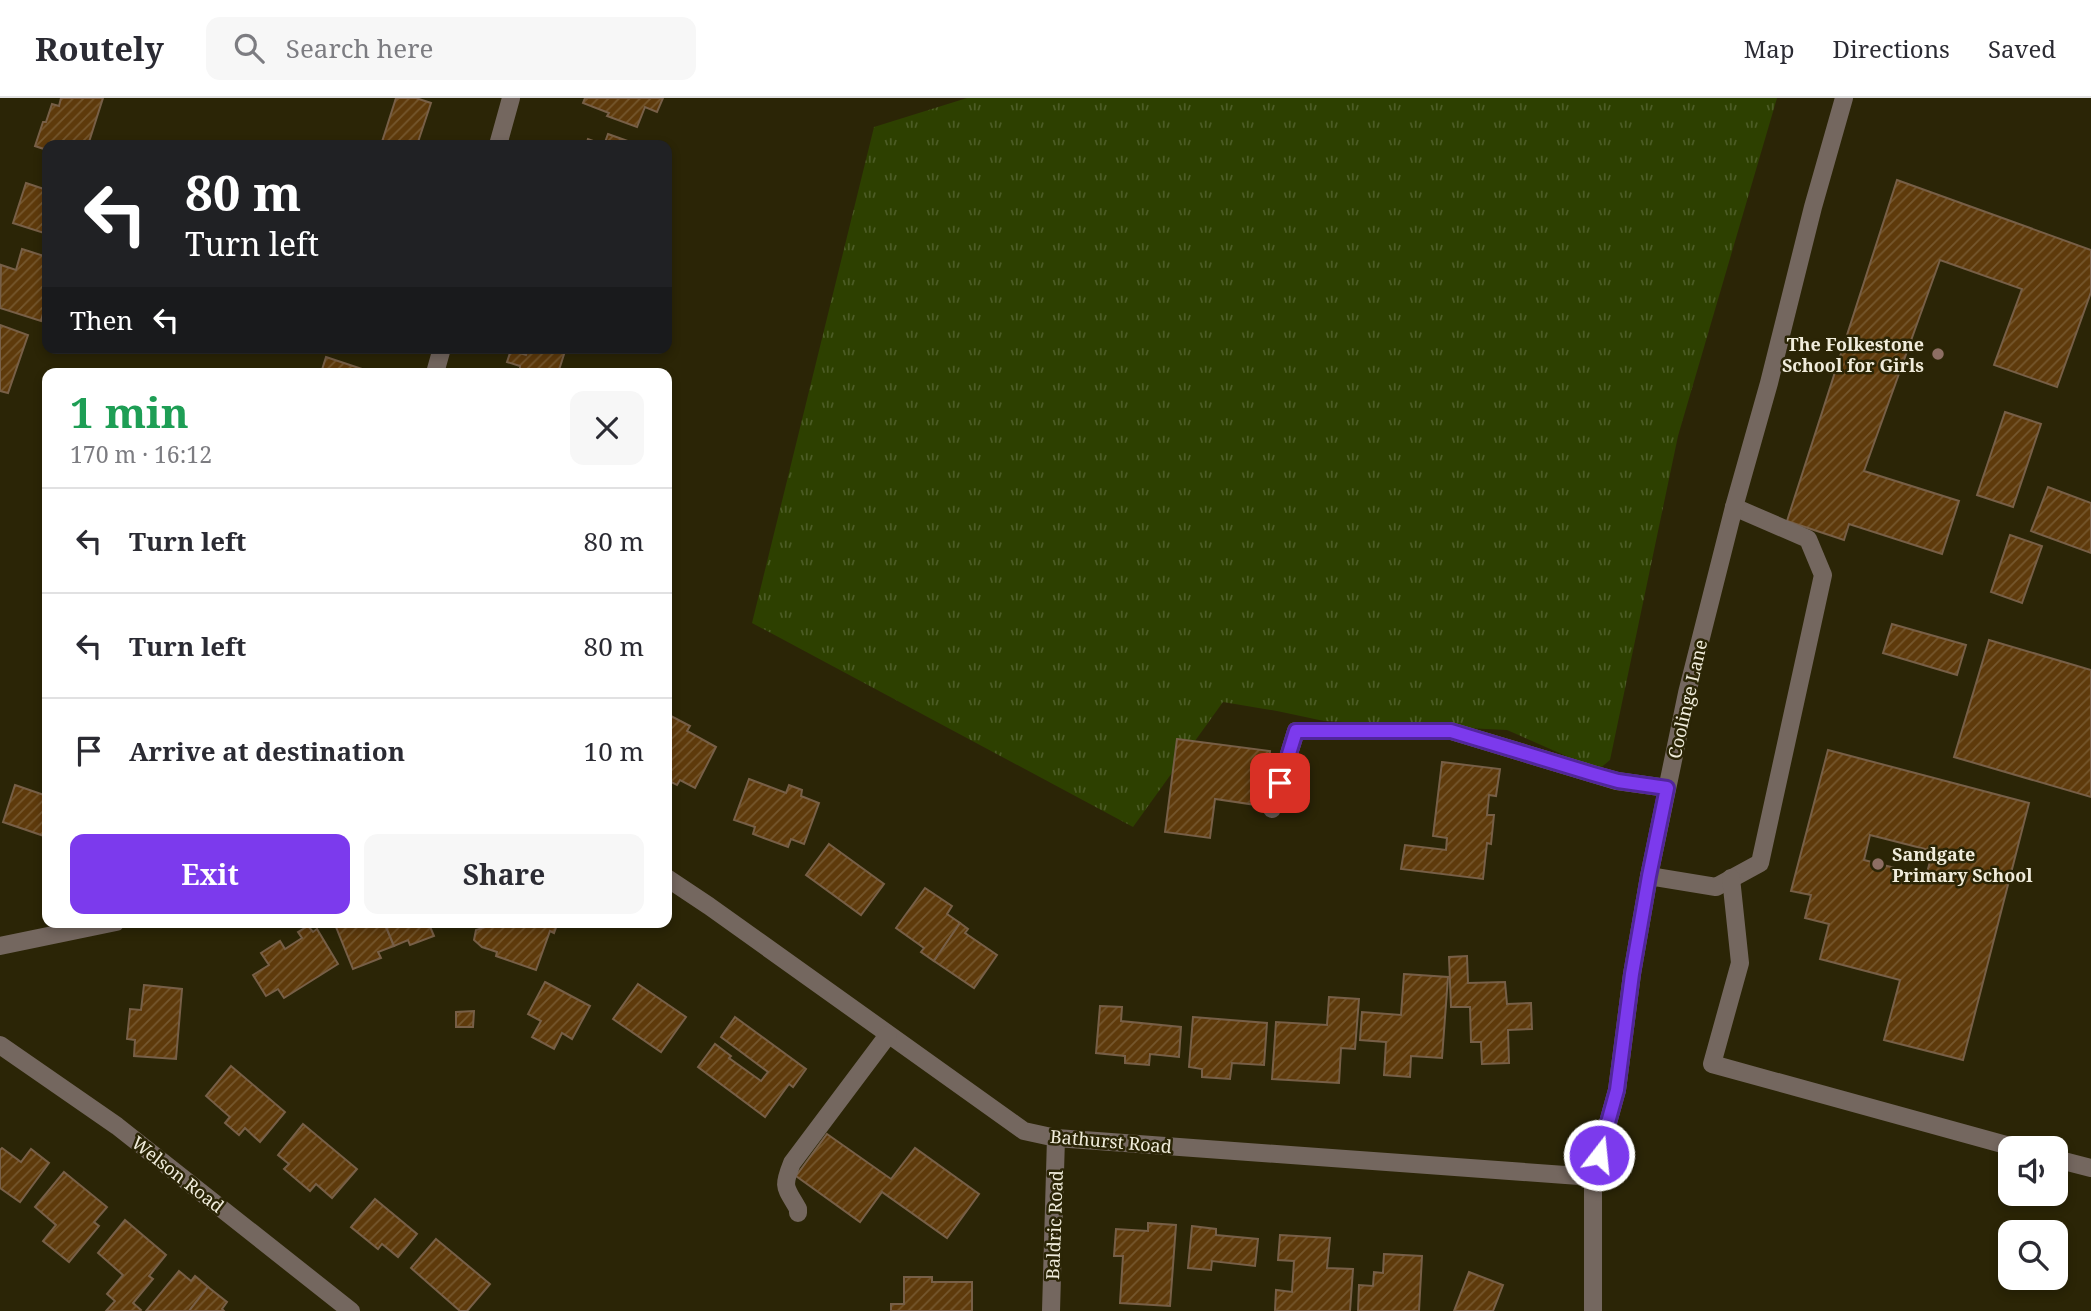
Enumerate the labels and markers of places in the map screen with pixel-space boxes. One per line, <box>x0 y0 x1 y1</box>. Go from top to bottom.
place label: The Folkestone School for Girls <box>1782 332 1924 377</box>
marker: The Folkestone School for Girls <box>1930 346 1946 362</box>
pin <box>1250 753 1310 813</box>
place label: Sandgate Primary School <box>1892 842 2033 887</box>
marker: Sandgate Primary School <box>1870 856 1886 872</box>

